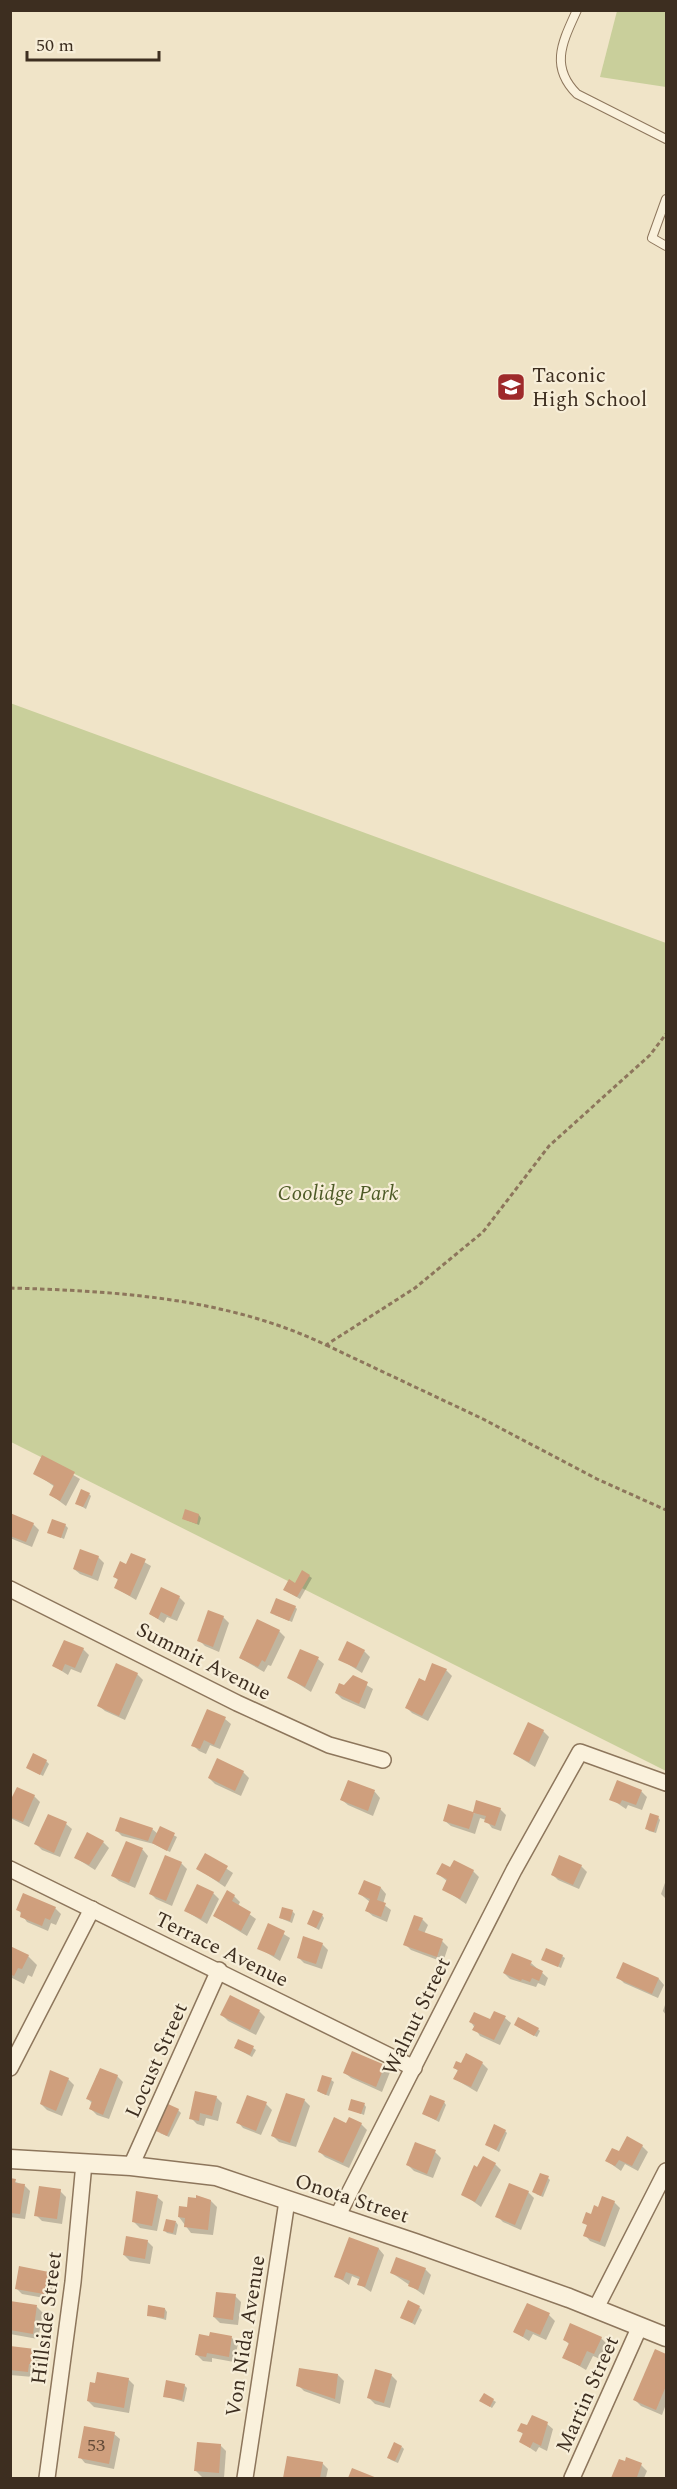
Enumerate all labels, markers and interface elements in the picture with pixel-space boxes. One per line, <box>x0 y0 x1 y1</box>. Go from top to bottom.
scale bar <box>27 24 159 62</box>
text: 50 m <box>36 32 74 59</box>
place label: Taconic High School <box>532 360 647 416</box>
school or university icon: Taconic High School <box>495 371 527 403</box>
park label: Coolidge Park <box>278 1178 399 1210</box>
street label: Summit Avenue <box>131 1614 277 1710</box>
street label: Terrace Avenue <box>149 1904 294 1996</box>
street label: Walnut Street <box>374 1952 459 2081</box>
street label: Locust Street <box>117 1998 197 2123</box>
street label: Onota Street <box>290 2165 413 2232</box>
street label: Hillside Street <box>23 2250 71 2386</box>
street label: Von Nida Avenue <box>217 2253 275 2419</box>
street label: Martin Street <box>548 2331 628 2458</box>
house number: 53 <box>87 2432 105 2459</box>

